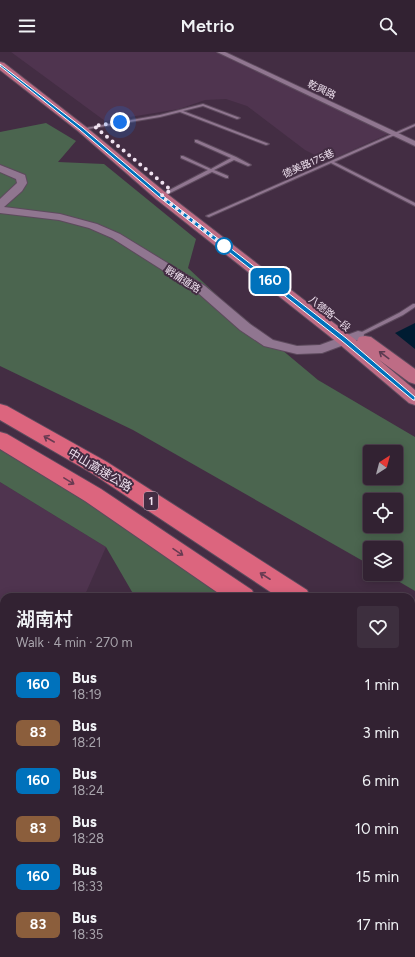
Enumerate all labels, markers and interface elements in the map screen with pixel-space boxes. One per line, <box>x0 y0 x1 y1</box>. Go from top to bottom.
icon: menu <box>16 15 38 37</box>
text: Metrio <box>181 15 234 37</box>
icon: search <box>377 15 399 37</box>
street label: 乾興路 <box>305 77 338 102</box>
your location <box>110 112 130 132</box>
street label: 德美路175巷 <box>280 146 336 181</box>
unlabelled marker <box>215 237 233 255</box>
street label: 戰備道路 <box>162 263 203 296</box>
line badge: 160 <box>247 268 293 294</box>
text: 160 <box>258 272 282 289</box>
street label: 八德路一段 <box>306 293 353 334</box>
one-way arrow <box>378 350 389 359</box>
one-way arrow <box>43 435 55 443</box>
street label: 中山高速公路 <box>66 445 134 495</box>
north arrow <box>363 445 403 485</box>
map controls <box>363 445 403 581</box>
one-way arrow <box>63 477 75 485</box>
road number: 1 <box>144 492 158 510</box>
button: locate <box>363 493 403 533</box>
button: layers <box>363 541 403 581</box>
one-way arrow <box>172 548 183 556</box>
one-way arrow <box>260 572 271 580</box>
button: heart <box>357 606 399 648</box>
text: 湖南村 <box>16 608 73 631</box>
text: Walk · 4 min · 270 m <box>16 635 133 650</box>
text: Bus <box>72 669 97 687</box>
text: 160 <box>26 676 50 693</box>
text: 1 min <box>364 676 399 694</box>
text: 18:19 <box>72 687 101 702</box>
text: Bus <box>72 717 97 735</box>
text: 83 <box>30 724 46 741</box>
text: 3 min <box>363 724 399 742</box>
text: 18:21 <box>72 735 101 750</box>
text: Bus <box>72 765 97 783</box>
text: 160 <box>26 772 50 789</box>
text: 6 min <box>362 772 399 790</box>
text: 18:24 <box>72 783 104 798</box>
text: Bus <box>72 813 97 831</box>
text: 83 <box>30 820 46 837</box>
text: 10 min <box>355 820 399 838</box>
text: 18:28 <box>72 831 104 846</box>
text: Bus <box>72 861 97 879</box>
text: 160 <box>26 868 50 885</box>
text: 15 min <box>356 868 399 886</box>
text: 18:33 <box>72 879 103 894</box>
text: Bus <box>72 909 97 927</box>
text: 83 <box>30 916 46 933</box>
text: 17 min <box>356 916 399 934</box>
text: 18:35 <box>72 927 103 942</box>

